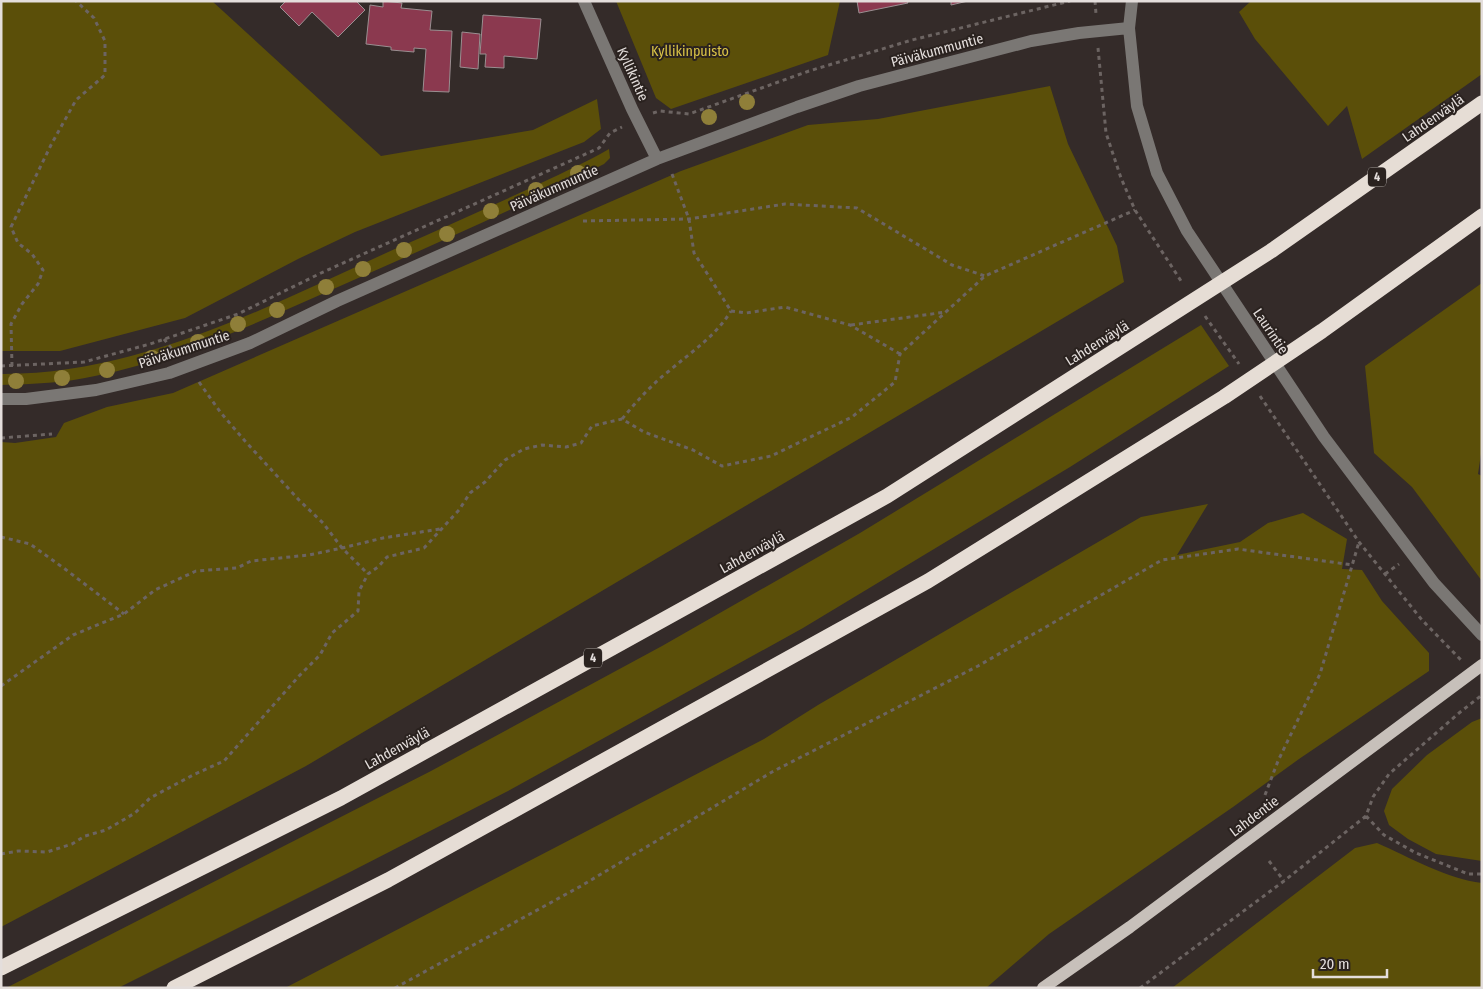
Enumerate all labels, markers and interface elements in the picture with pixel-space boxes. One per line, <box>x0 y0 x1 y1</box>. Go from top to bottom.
street label: Päiväkummuntie <box>889 30 985 71</box>
park label: Kyllikinpuisto <box>651 43 729 60</box>
street label: Kyllikintie <box>613 45 652 104</box>
street label: Lahdenväylä <box>1399 91 1468 146</box>
street label: Päiväkummuntie <box>507 161 601 216</box>
road number: 4 <box>1368 168 1386 186</box>
street label: Laurintie <box>1249 305 1292 357</box>
street label: Lahdenväylä <box>1062 317 1132 370</box>
street label: Päiväkummuntie <box>136 327 232 372</box>
street label: Lahdenväylä <box>717 528 788 577</box>
road number: 4 <box>584 648 602 668</box>
street label: Lahdenväylä <box>362 724 433 773</box>
street label: Lahdentie <box>1226 792 1282 840</box>
scale bar <box>1313 946 1387 978</box>
text: 20 m <box>1320 955 1350 973</box>

